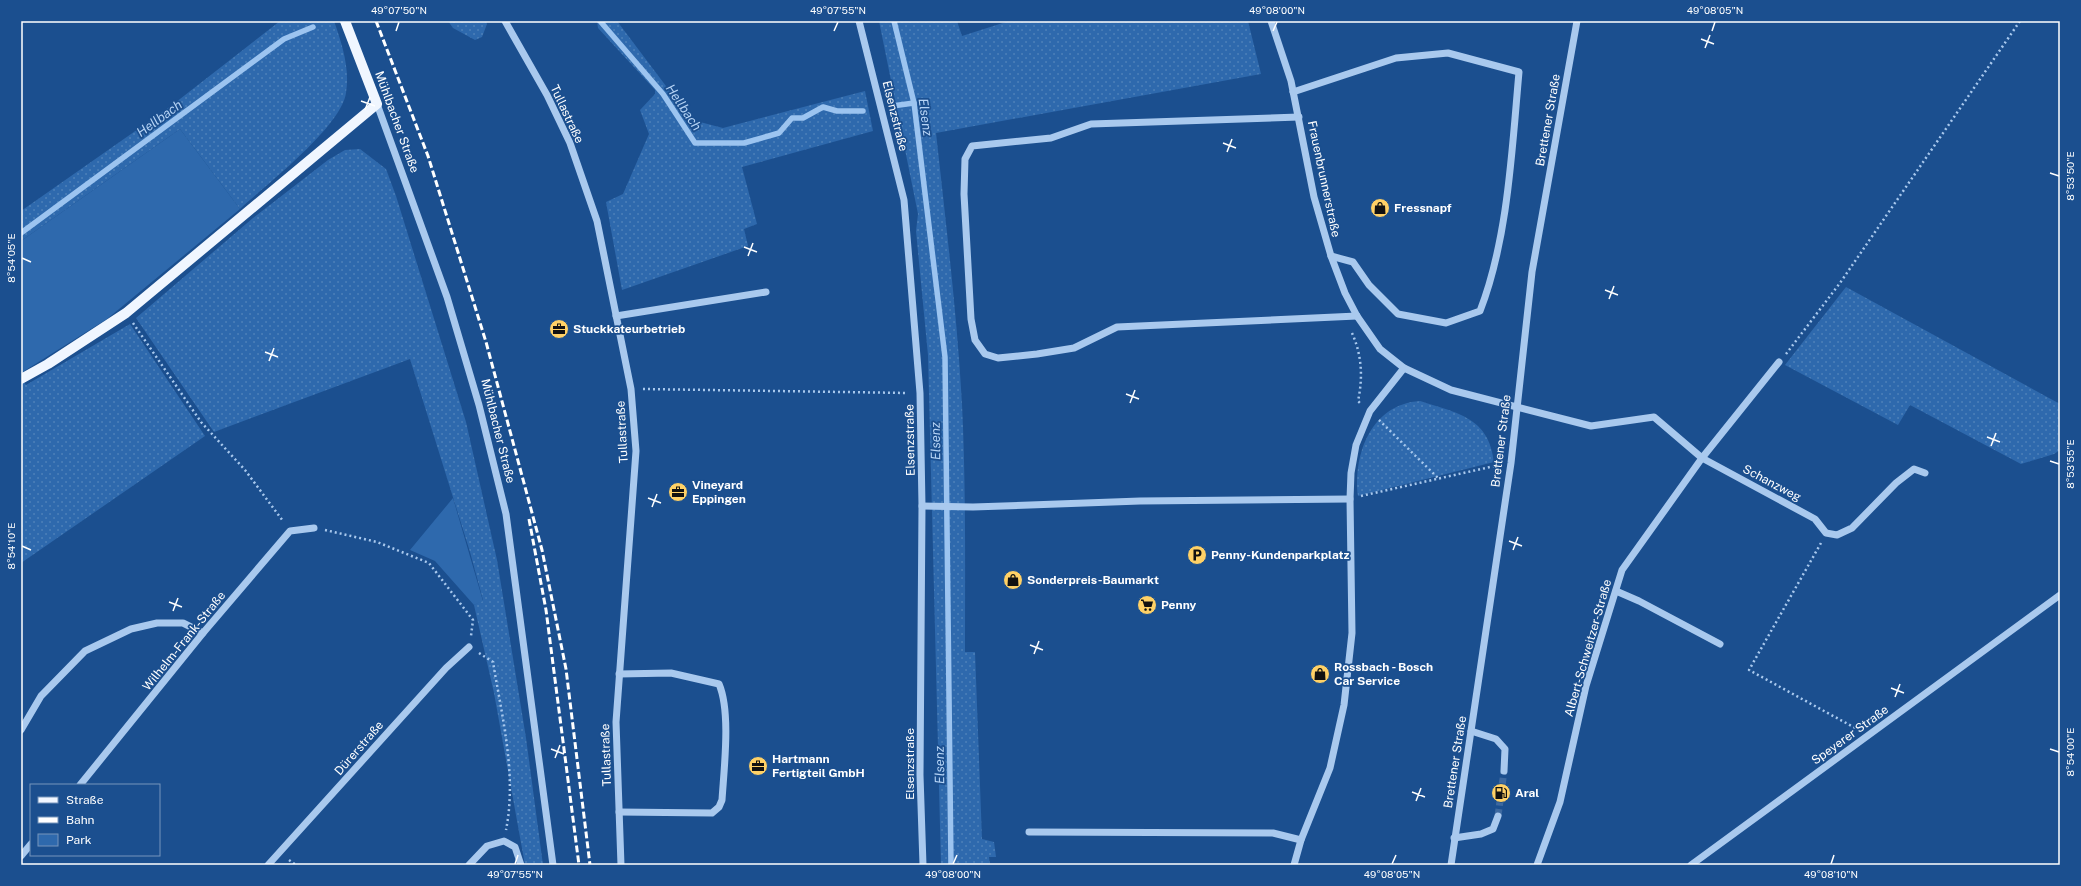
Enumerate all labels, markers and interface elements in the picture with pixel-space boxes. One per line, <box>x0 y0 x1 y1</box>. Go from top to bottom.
text: 49°07'50"N <box>371 4 427 16</box>
text: 49°07'55"N <box>810 4 866 16</box>
text: 49°08'00"N <box>1249 4 1305 16</box>
text: 49°08'05"N <box>1687 4 1743 16</box>
street label: Mühlbacher Straße <box>372 69 422 175</box>
street label: Brettener Straße <box>1533 73 1563 167</box>
street label: Elsenzstraße <box>880 79 911 153</box>
water label: Hellbach <box>663 81 704 133</box>
street label: Tullastraße <box>547 83 587 146</box>
water label: Hellbach <box>134 97 185 140</box>
water label: Elsenz <box>915 97 936 137</box>
street label: Frauenbrunnerstraße <box>1305 119 1343 239</box>
text: 8°53'50"E <box>2064 151 2076 201</box>
shop icon: Fressnapf <box>1369 197 1391 219</box>
place label: Fressnapf <box>1394 201 1452 215</box>
text: 8°54'05"E <box>5 233 17 283</box>
office icon: Stuckkateurbetrieb <box>548 318 570 340</box>
place label: Stuckkateurbetrieb <box>573 322 685 336</box>
street label: Mühlbacher Straße <box>478 377 518 485</box>
street label: Brettener Straße <box>1488 394 1514 488</box>
street label: Tullastraße <box>613 400 631 464</box>
street label: Elsenzstraße <box>902 404 918 476</box>
water label: Elsenz <box>928 422 943 460</box>
text: 8°53'55"E <box>2064 439 2076 489</box>
street label: Schanzweg <box>1740 462 1804 504</box>
place label: Vineyard Eppingen <box>692 478 746 506</box>
office icon: Vineyard Eppingen <box>667 481 689 503</box>
text: 8°54'10"E <box>5 523 17 569</box>
parking icon: Penny-Kundenparkplatz <box>1186 544 1208 566</box>
place label: Penny-Kundenparkplatz <box>1211 548 1349 562</box>
shop icon: Sonderpreis-Baumarkt <box>1002 569 1024 591</box>
place label: Sonderpreis-Baumarkt <box>1027 573 1159 587</box>
street label: Albert-Schweitzer-Straße <box>1562 577 1614 718</box>
street label: Wilhelm-Frank-Straße <box>140 588 228 693</box>
supermarket icon: Penny <box>1136 594 1158 616</box>
place label: Penny <box>1161 598 1197 612</box>
place label: Rossbach - Bosch Car Service <box>1334 660 1433 688</box>
shop icon: Rossbach - Bosch Car Service <box>1309 663 1331 685</box>
street label: Speyerer Straße <box>1809 702 1891 768</box>
street label: Brettener Straße <box>1441 715 1469 809</box>
street label: Dürerstraße <box>332 718 386 778</box>
street label: Tullastraße <box>598 723 614 787</box>
street label: Elsenzstraße <box>903 728 917 800</box>
text: 8°54'00"E <box>2064 728 2076 776</box>
water label: Elsenz <box>932 746 947 784</box>
place label: Hartmann Fertigteil GmbH <box>772 752 865 780</box>
office icon: Hartmann Fertigteil GmbH <box>747 755 769 777</box>
fuel station icon: Aral <box>1490 782 1512 804</box>
legend <box>30 784 160 856</box>
place label: Aral <box>1515 786 1539 800</box>
text: Straße <box>66 793 104 807</box>
text: Bahn <box>66 813 95 827</box>
text: Park <box>66 833 92 847</box>
text: 49°07'55"N <box>487 868 543 880</box>
text: 49°08'00"N <box>925 868 981 880</box>
text: 49°08'05"N <box>1364 868 1420 880</box>
text: 49°08'10"N <box>1804 868 1858 880</box>

